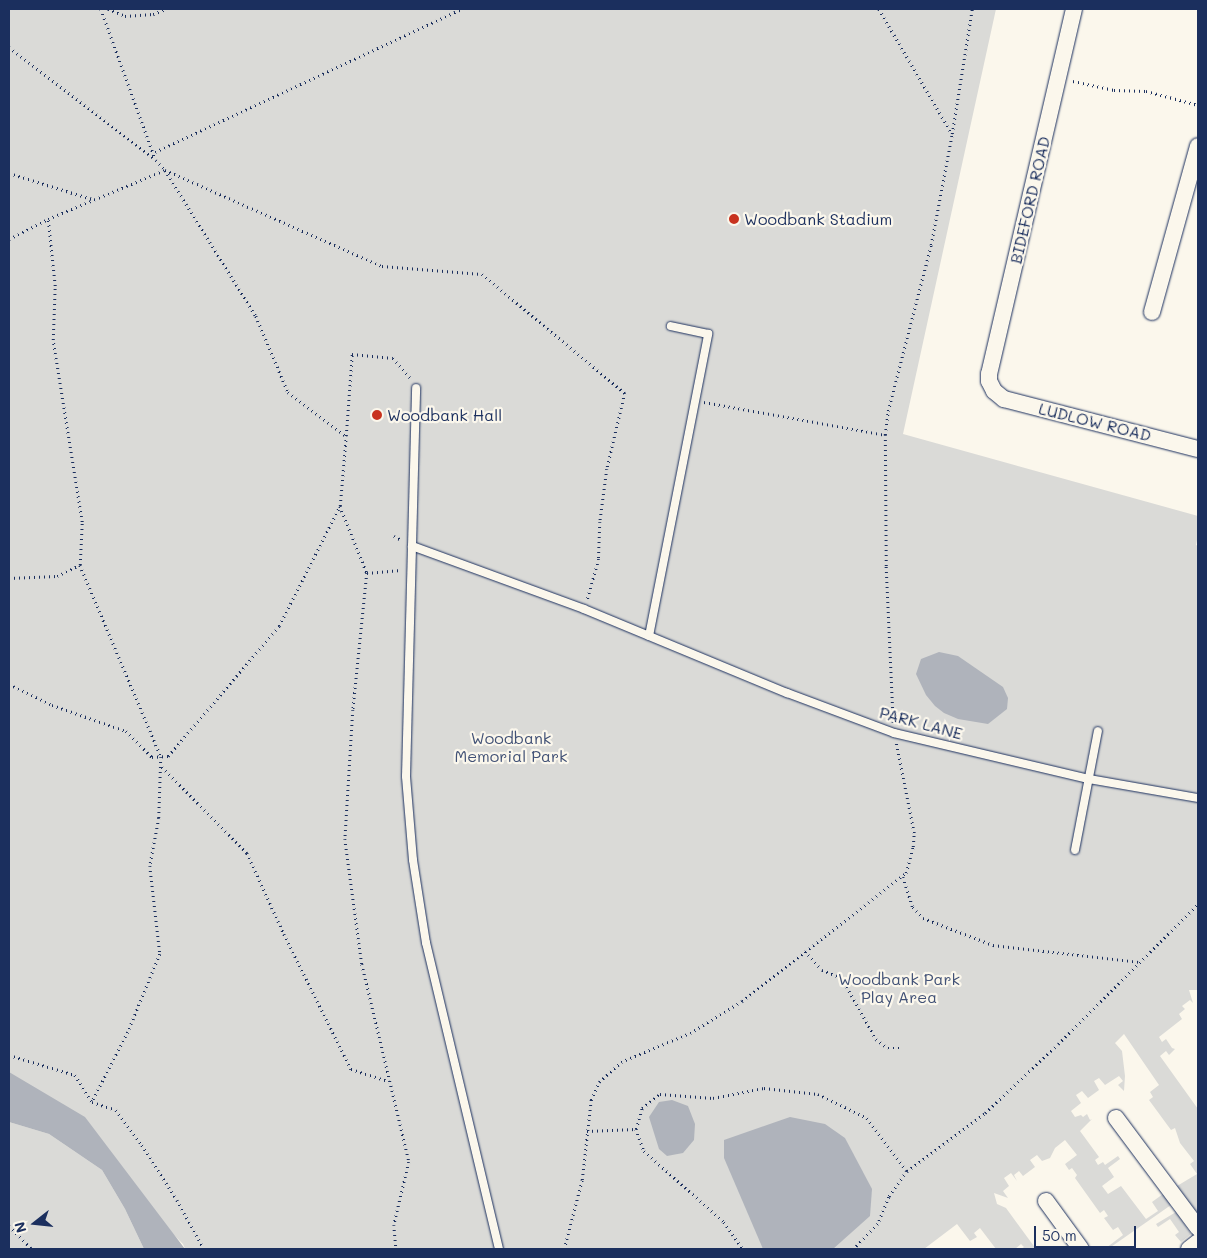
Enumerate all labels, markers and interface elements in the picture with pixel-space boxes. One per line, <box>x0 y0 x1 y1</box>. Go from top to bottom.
street label: BIDEFORD ROAD <box>1006 134 1054 266</box>
place label: Woodbank Stadium <box>744 209 892 229</box>
marker: Woodbank Stadium <box>728 213 740 225</box>
street label: LUDLOW ROAD <box>1037 399 1153 445</box>
place label: Woodbank Hall <box>387 405 502 425</box>
marker: Woodbank Hall <box>371 409 383 421</box>
street label: PARK LANE <box>877 703 965 743</box>
park label: Woodbank Memorial Park <box>454 728 568 766</box>
park label: Woodbank Park Play Area <box>838 969 960 1007</box>
north arrow <box>10 1198 60 1248</box>
scale bar <box>1037 1216 1140 1248</box>
text: N <box>10 1220 31 1235</box>
text: 50 m <box>1042 1225 1077 1245</box>

